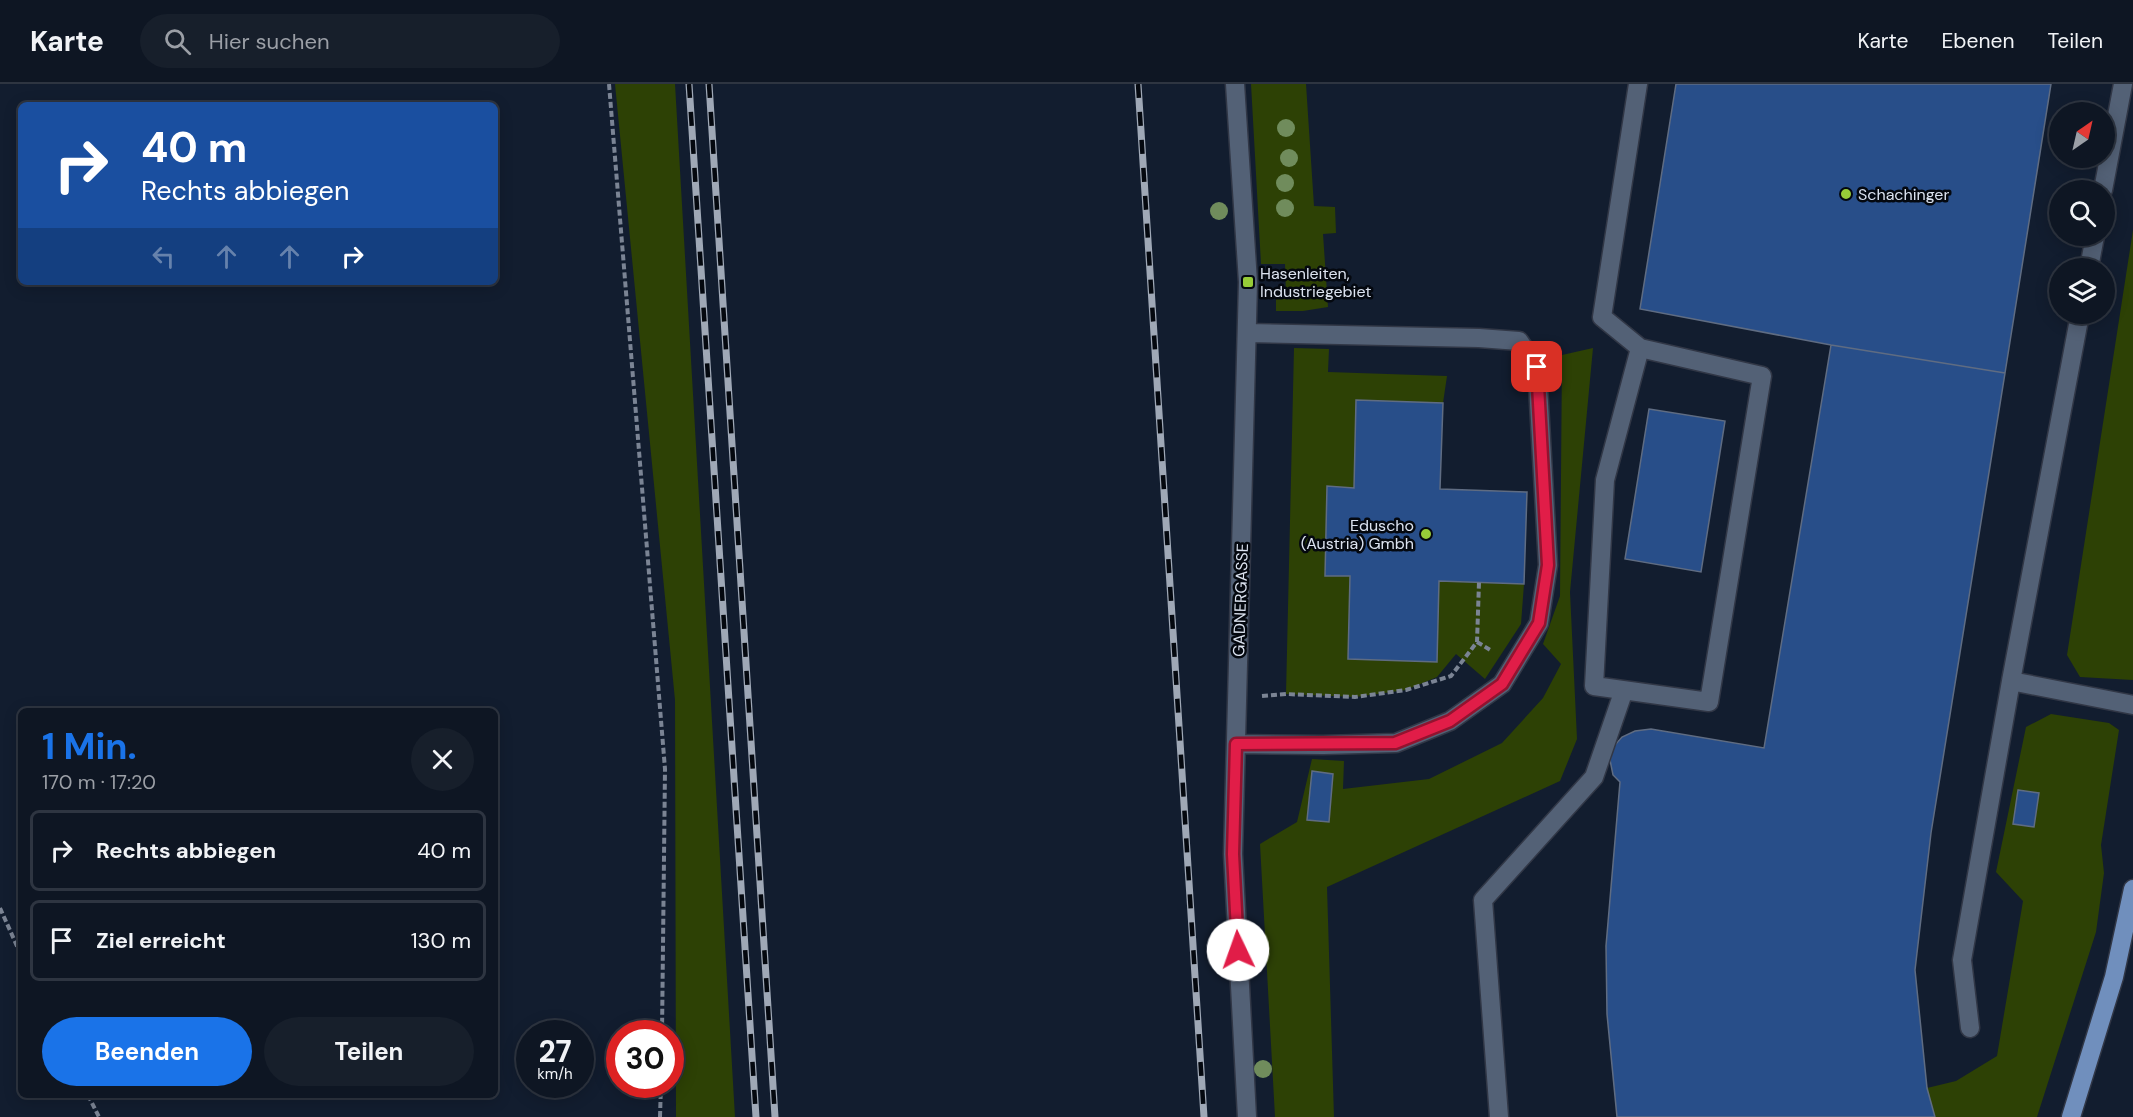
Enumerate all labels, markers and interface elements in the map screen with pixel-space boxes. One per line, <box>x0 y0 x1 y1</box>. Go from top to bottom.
search box <box>140 14 560 68</box>
text: Karte <box>30 23 104 60</box>
icon: search <box>161 25 194 58</box>
text: Hier suchen <box>209 27 330 56</box>
text: Karte <box>1858 27 1908 55</box>
text: Ebenen <box>1941 27 2014 55</box>
text: Teilen <box>2047 27 2103 55</box>
north arrow <box>2049 102 2115 168</box>
map controls <box>2049 102 2115 324</box>
text: 40 m <box>141 120 247 175</box>
icon: right <box>42 126 120 204</box>
text: Rechts abbiegen <box>141 173 349 208</box>
button: search <box>2049 180 2115 246</box>
place label: Schachinger <box>1858 184 1949 205</box>
marker: Schachinger <box>1839 187 1853 201</box>
icon: left <box>147 240 180 273</box>
icon: ahead <box>210 240 243 273</box>
icon: ahead <box>273 240 306 273</box>
icon: right <box>336 240 369 273</box>
button: layers <box>2049 258 2115 324</box>
place label: Hasenleiten, Industriegebiet <box>1260 263 1372 302</box>
marker: Hasenleiten, Industriegebiet <box>1241 275 1255 289</box>
pin <box>1511 341 1562 392</box>
icon: arrive <box>1520 350 1553 383</box>
place label: Eduscho (Austria) Gmbh <box>1301 515 1414 554</box>
marker: Eduscho (Austria) Gmbh <box>1419 527 1433 541</box>
street label: GADNERGASSE <box>1228 543 1253 657</box>
text: 1 Min. <box>42 723 137 770</box>
button: close <box>411 728 474 791</box>
text: 170 m · 17:20 <box>42 769 156 795</box>
icon: right <box>45 834 78 867</box>
text: Rechts abbiegen <box>96 836 276 865</box>
text: 40 m <box>417 836 471 865</box>
position arrow <box>1206 918 1270 982</box>
icon: arrive <box>45 924 78 957</box>
text: Ziel erreicht <box>96 926 226 955</box>
text: 130 m <box>411 926 471 955</box>
button: Beenden <box>42 1017 252 1086</box>
button: Teilen <box>264 1017 474 1086</box>
speed limit sign: 30 <box>606 1020 684 1098</box>
text: 27 <box>538 1032 572 1071</box>
text: km/h <box>537 1064 573 1084</box>

